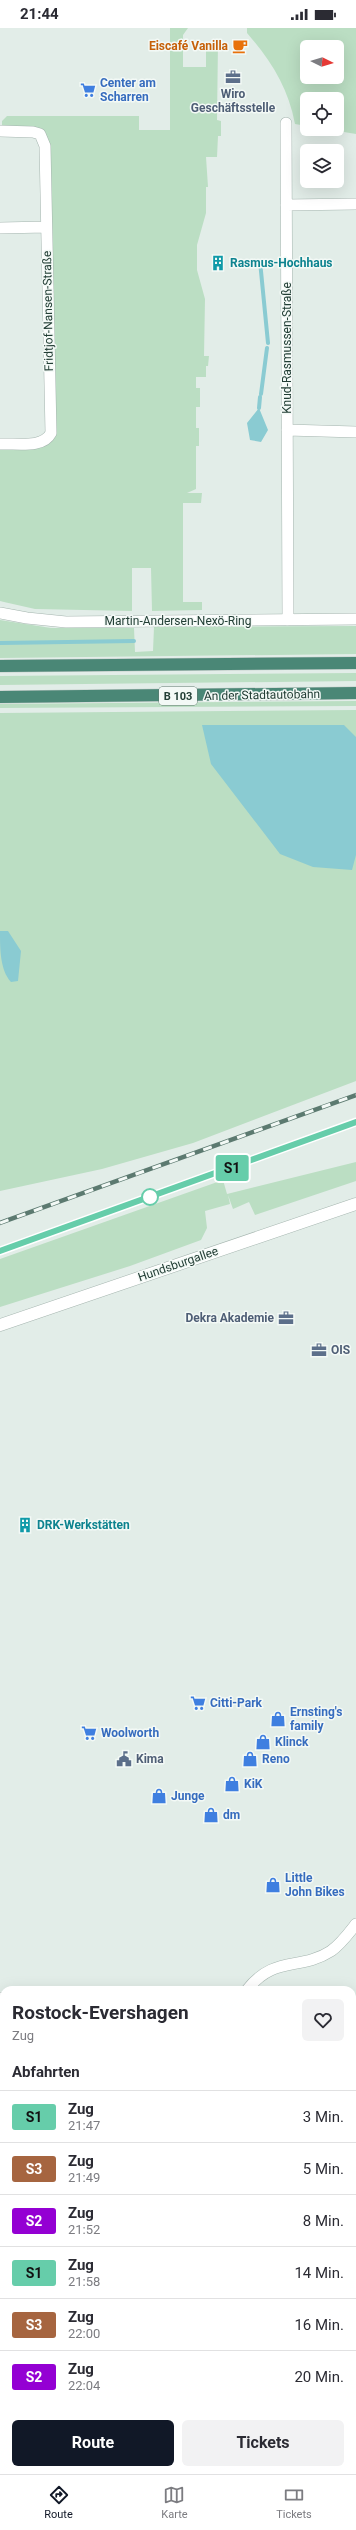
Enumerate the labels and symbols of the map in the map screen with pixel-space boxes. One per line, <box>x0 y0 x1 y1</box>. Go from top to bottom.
cafe icon: Eiscafé Vanilla <box>231 37 249 55</box>
place label: Eiscafé Vanilla <box>149 39 229 53</box>
north arrow <box>300 40 344 84</box>
office icon: Wiro Geschäftsstelle <box>224 68 242 86</box>
place label: Center am Scharren <box>100 76 156 104</box>
supermarket icon: Center am Scharren <box>79 81 97 99</box>
place label: Wiro Geschäftsstelle <box>191 87 276 115</box>
street label: Fridtjof-Nansen-Straße <box>40 251 56 371</box>
building icon: Rasmus-Hochhaus <box>209 254 227 272</box>
place label: Rasmus-Hochhaus <box>230 256 333 270</box>
street label: Knud-Rasmussen-Straße <box>280 282 294 414</box>
street label: Martin-Andersen-Nexö-Ring <box>105 614 251 628</box>
road number: B 103 <box>159 687 197 705</box>
street label: An der Stadtautobahn <box>204 687 320 703</box>
line badge: S1 <box>214 1155 250 1181</box>
unlabelled marker <box>141 1188 159 1206</box>
street label: Hundsburgallee <box>136 1244 220 1284</box>
office icon: Dekra Akademie <box>277 1309 295 1327</box>
place label: Dekra Akademie <box>186 1311 275 1325</box>
office icon: OIS <box>310 1341 328 1359</box>
place label: OIS <box>331 1343 350 1357</box>
building icon: DRK-Werkstätten <box>16 1516 34 1534</box>
place label: DRK-Werkstätten <box>37 1518 130 1532</box>
supermarket icon: Citti-Park <box>189 1694 207 1712</box>
place label: Citti-Park <box>210 1696 263 1710</box>
place label: Ernsting's family <box>290 1705 342 1733</box>
shop icon: Ernsting's family <box>269 1710 287 1728</box>
supermarket icon: Woolworth <box>80 1724 98 1742</box>
place label: Woolworth <box>101 1726 159 1740</box>
shop icon: Klinck <box>254 1733 272 1751</box>
place label: Klinck <box>275 1735 309 1749</box>
public building icon: Kima <box>115 1750 133 1768</box>
shop icon: Reno <box>241 1750 259 1768</box>
place label: Kima <box>136 1752 164 1766</box>
place label: Reno <box>262 1752 290 1766</box>
shop icon: KiK <box>223 1775 241 1793</box>
place label: KiK <box>244 1777 263 1791</box>
shop icon: Junge <box>150 1787 168 1805</box>
place label: Junge <box>171 1789 205 1803</box>
shop icon: dm <box>202 1806 220 1824</box>
place label: dm <box>223 1808 240 1822</box>
place label: Little John Bikes <box>285 1871 345 1899</box>
shop icon: Little John Bikes <box>264 1876 282 1894</box>

